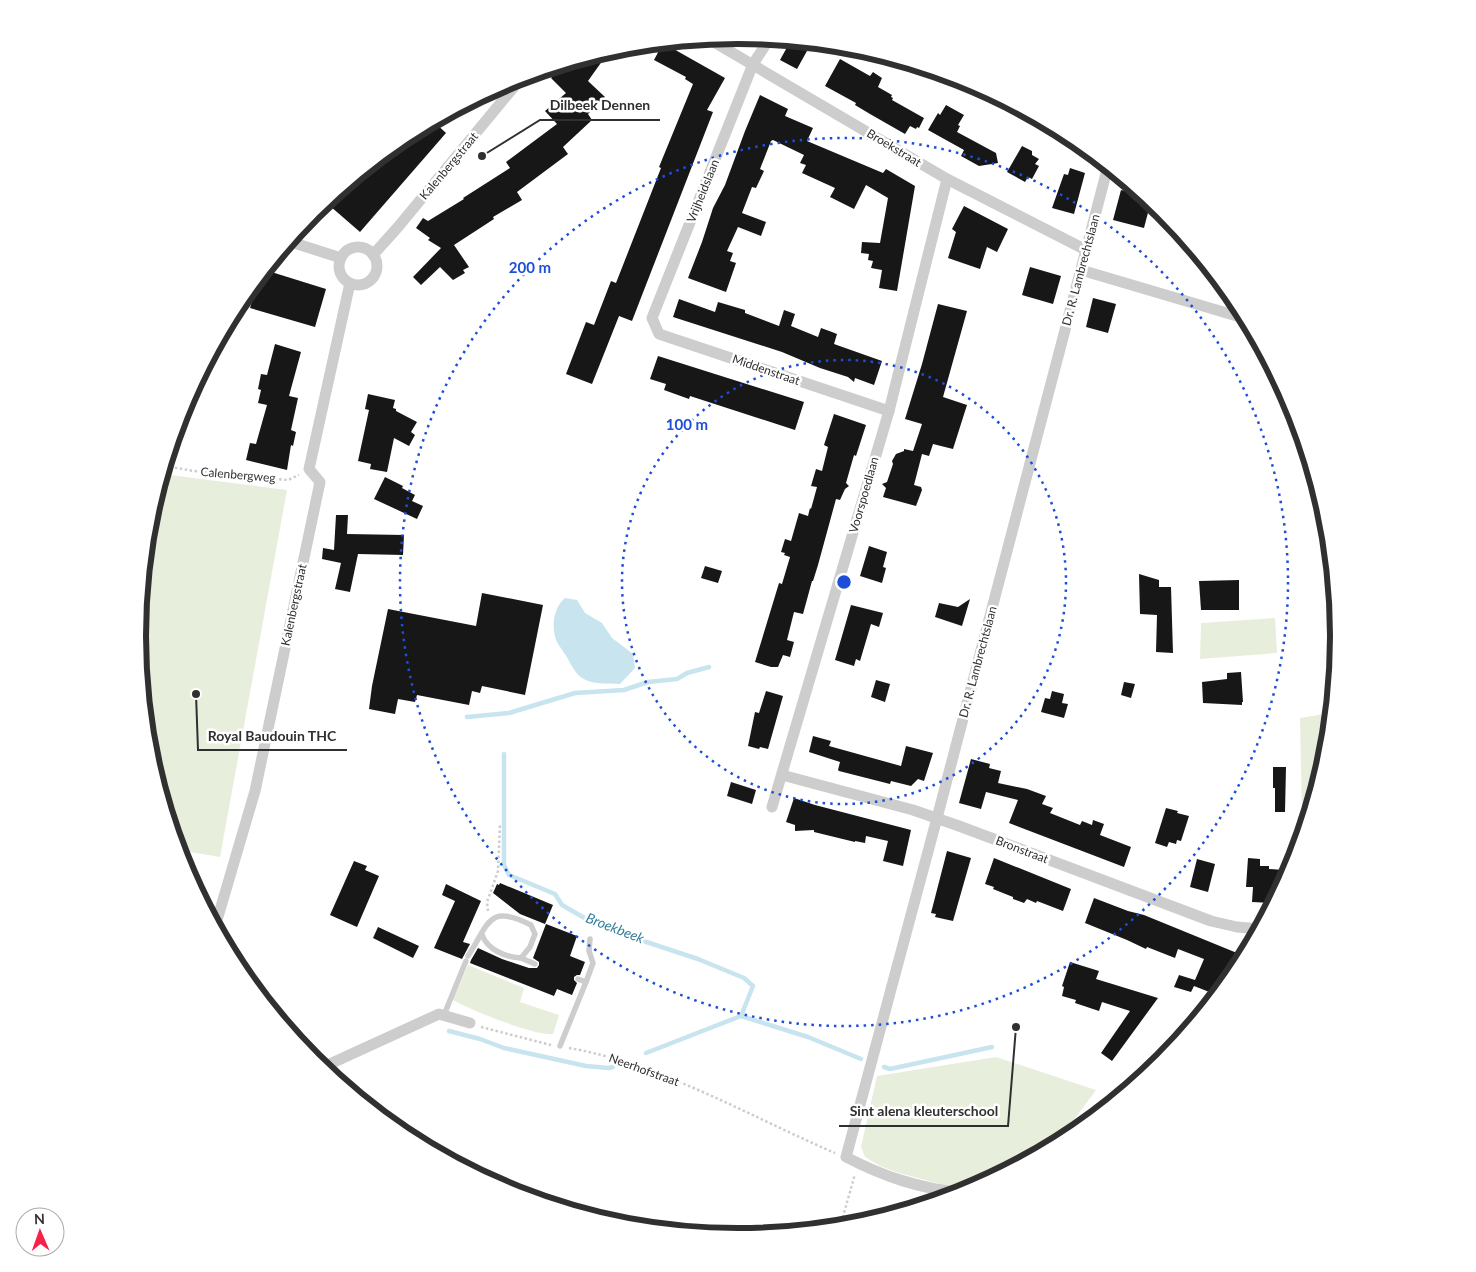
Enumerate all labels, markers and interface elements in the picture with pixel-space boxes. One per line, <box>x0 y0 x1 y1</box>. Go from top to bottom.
callout: Dilbeek Dennen <box>540 91 660 120</box>
text: Dilbeek Dennen <box>550 96 650 113</box>
street label: Broekstraat <box>864 125 925 170</box>
street label: Kalenbergstraat <box>416 128 482 202</box>
street label: Vrijheidslaan <box>683 157 722 225</box>
street label: Dr. R. Lambrechtslaan <box>1058 213 1103 327</box>
text: 200 m <box>509 258 551 276</box>
street label: Middenstraat <box>730 351 803 388</box>
text: 100 m <box>666 415 708 433</box>
street label: Voorspoedlaan <box>846 455 882 535</box>
street label: Calenbergweg <box>200 464 276 485</box>
street label: Kalenbergstraat <box>278 562 310 647</box>
centre of rings <box>835 573 853 591</box>
street label: Dr. R. Lambrechtslaan <box>955 605 1000 719</box>
callout: Royal Baudouin THC <box>198 721 347 750</box>
text: Royal Baudouin THC <box>208 727 337 744</box>
street label: Bronstraat <box>994 833 1051 867</box>
water label: Broekbeek <box>584 909 647 946</box>
street label: Neerhofstraat <box>607 1050 682 1089</box>
callout: Sint alena kleuterschool <box>839 1097 1008 1126</box>
text: Sint alena kleuterschool <box>850 1102 998 1119</box>
north arrow <box>15 1207 65 1257</box>
text: N <box>34 1210 45 1227</box>

